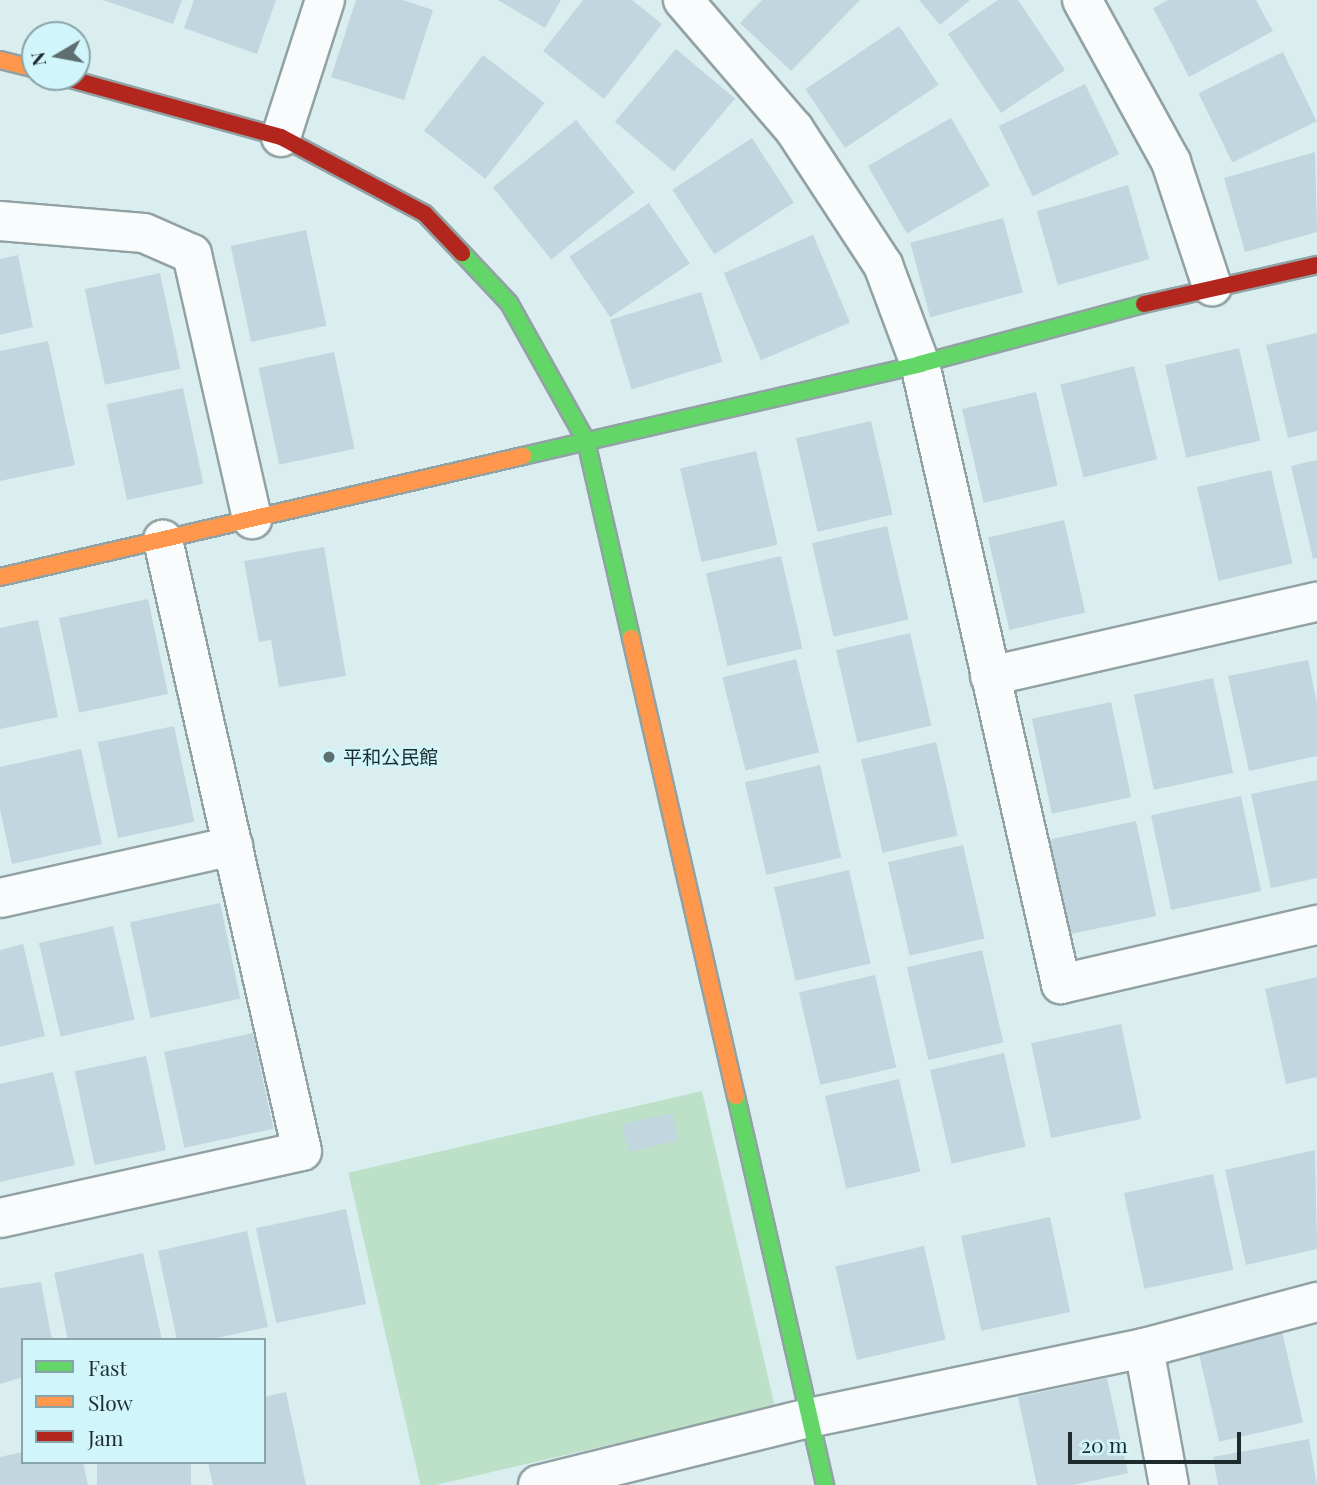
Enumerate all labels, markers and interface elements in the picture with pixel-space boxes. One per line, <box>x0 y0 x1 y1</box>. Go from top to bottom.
north arrow <box>21 21 91 91</box>
text: N <box>23 50 51 68</box>
place label: 平和公民館 <box>343 746 438 768</box>
marker: 平和公民館 <box>321 749 337 765</box>
legend <box>21 1338 266 1464</box>
text: Fast <box>88 1353 127 1381</box>
text: Slow <box>88 1388 133 1416</box>
scale bar <box>1072 1418 1245 1462</box>
text: Jam <box>88 1423 124 1451</box>
text: 20 m <box>1081 1430 1128 1458</box>

